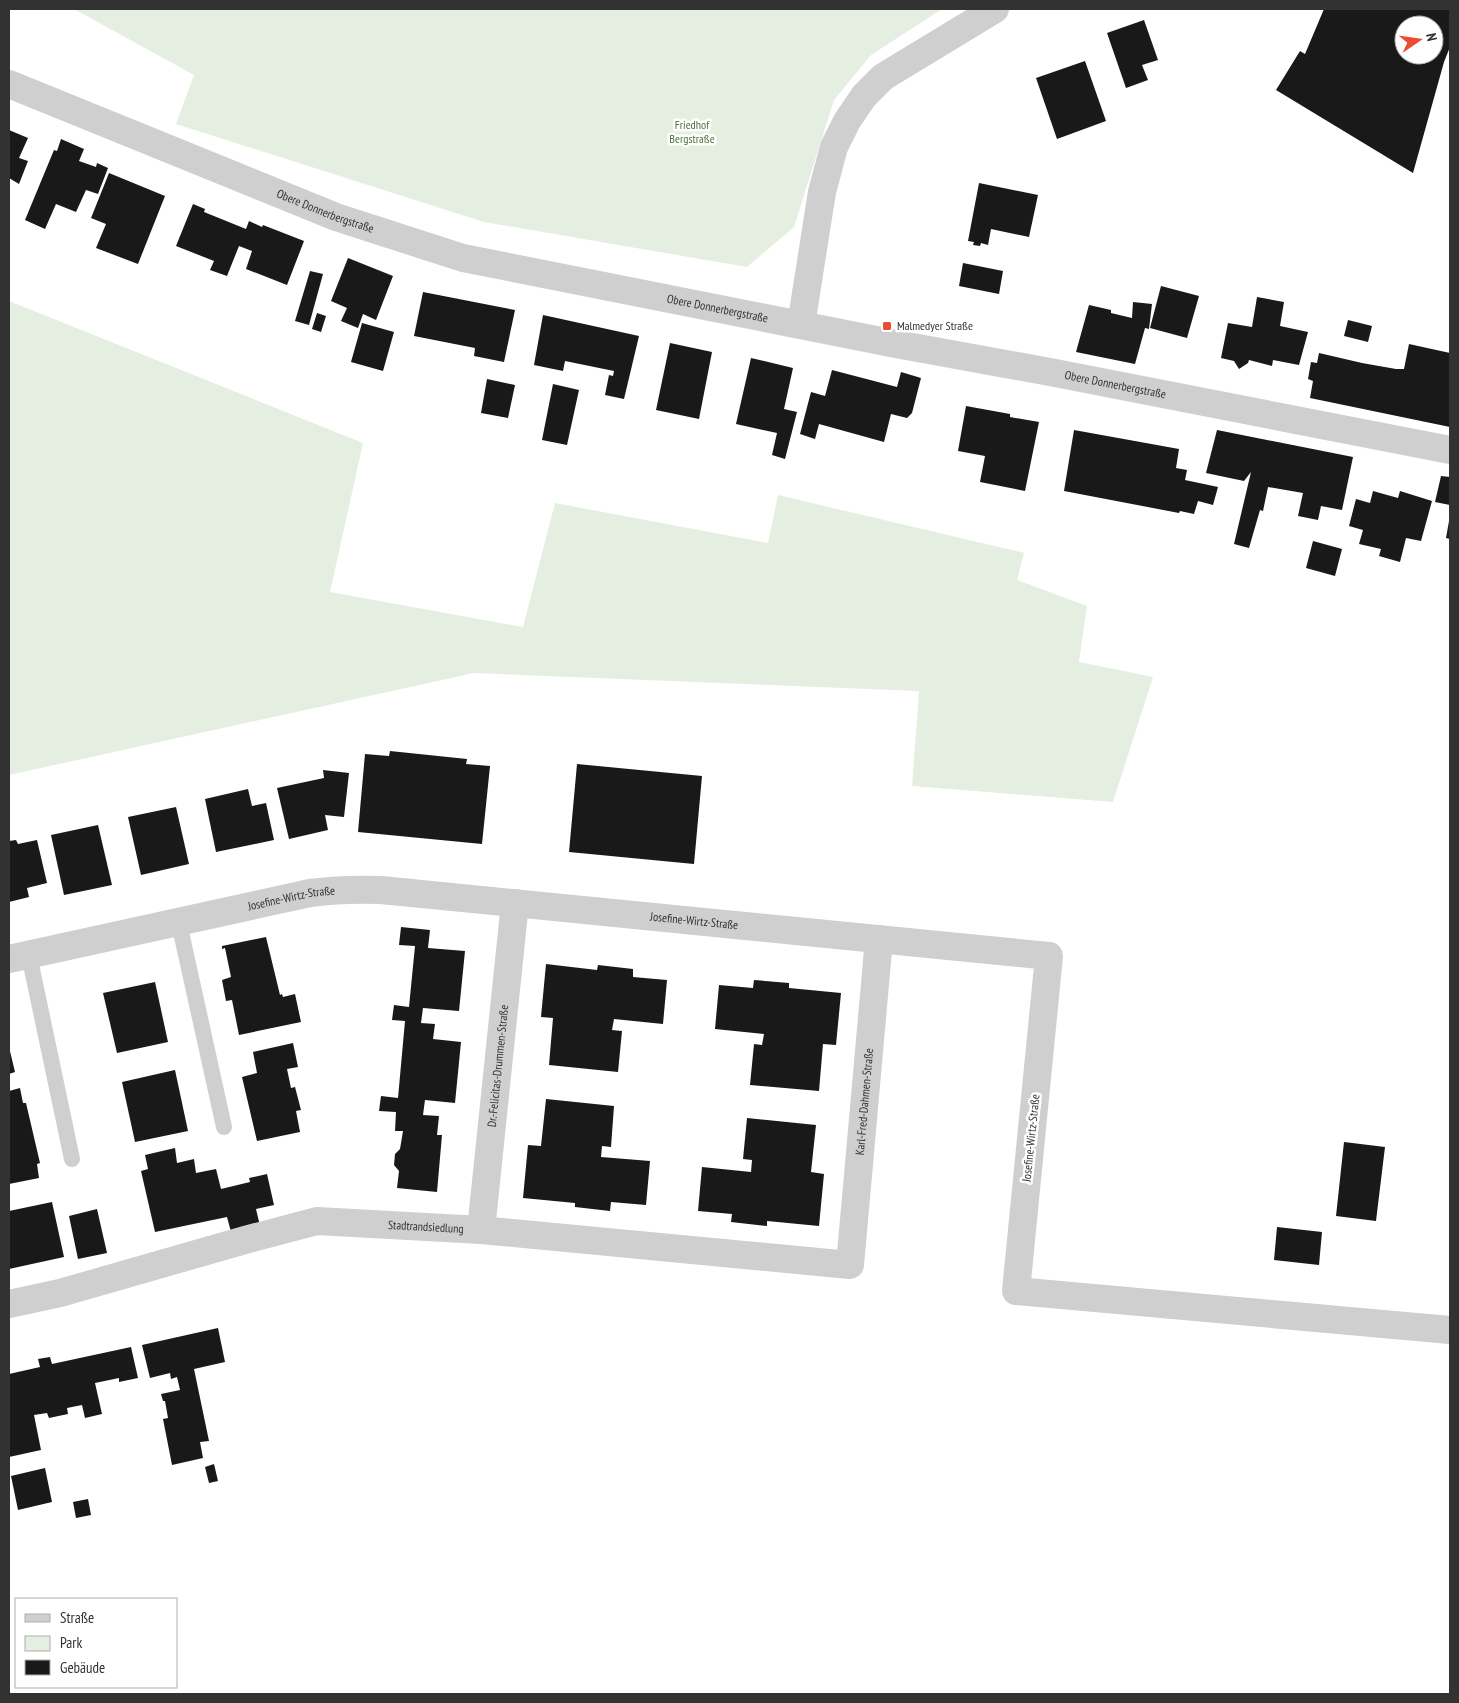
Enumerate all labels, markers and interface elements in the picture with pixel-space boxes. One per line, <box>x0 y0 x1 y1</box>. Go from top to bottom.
north arrow <box>1394 15 1444 65</box>
text: N <box>1422 31 1441 43</box>
park label: Friedhof Bergstraße <box>669 117 715 146</box>
street label: Obere Donnerbergstraße <box>275 186 376 236</box>
street label: Obere Donnerbergstraße <box>666 291 770 325</box>
place label: Malmedyer Straße <box>897 318 973 333</box>
marker: Malmedyer Straße <box>881 320 893 332</box>
street label: Obere Donnerbergstraße <box>1063 367 1167 401</box>
street label: Josefine-Wirtz-Straße <box>245 883 335 914</box>
street label: Josefine-Wirtz-Straße <box>648 909 739 932</box>
street label: Dr.-Felicitas-Drummen-Straße <box>484 1004 511 1128</box>
street label: Karl-Fred-Dahmen-Straße <box>852 1047 876 1156</box>
street label: Josefine-Wirtz-Straße <box>1018 1093 1043 1184</box>
street label: Stadtrandsiedlung <box>388 1217 464 1236</box>
legend <box>15 1598 178 1688</box>
text: Straße <box>60 1608 94 1627</box>
text: Park <box>60 1633 82 1652</box>
text: Gebäude <box>60 1658 105 1677</box>

